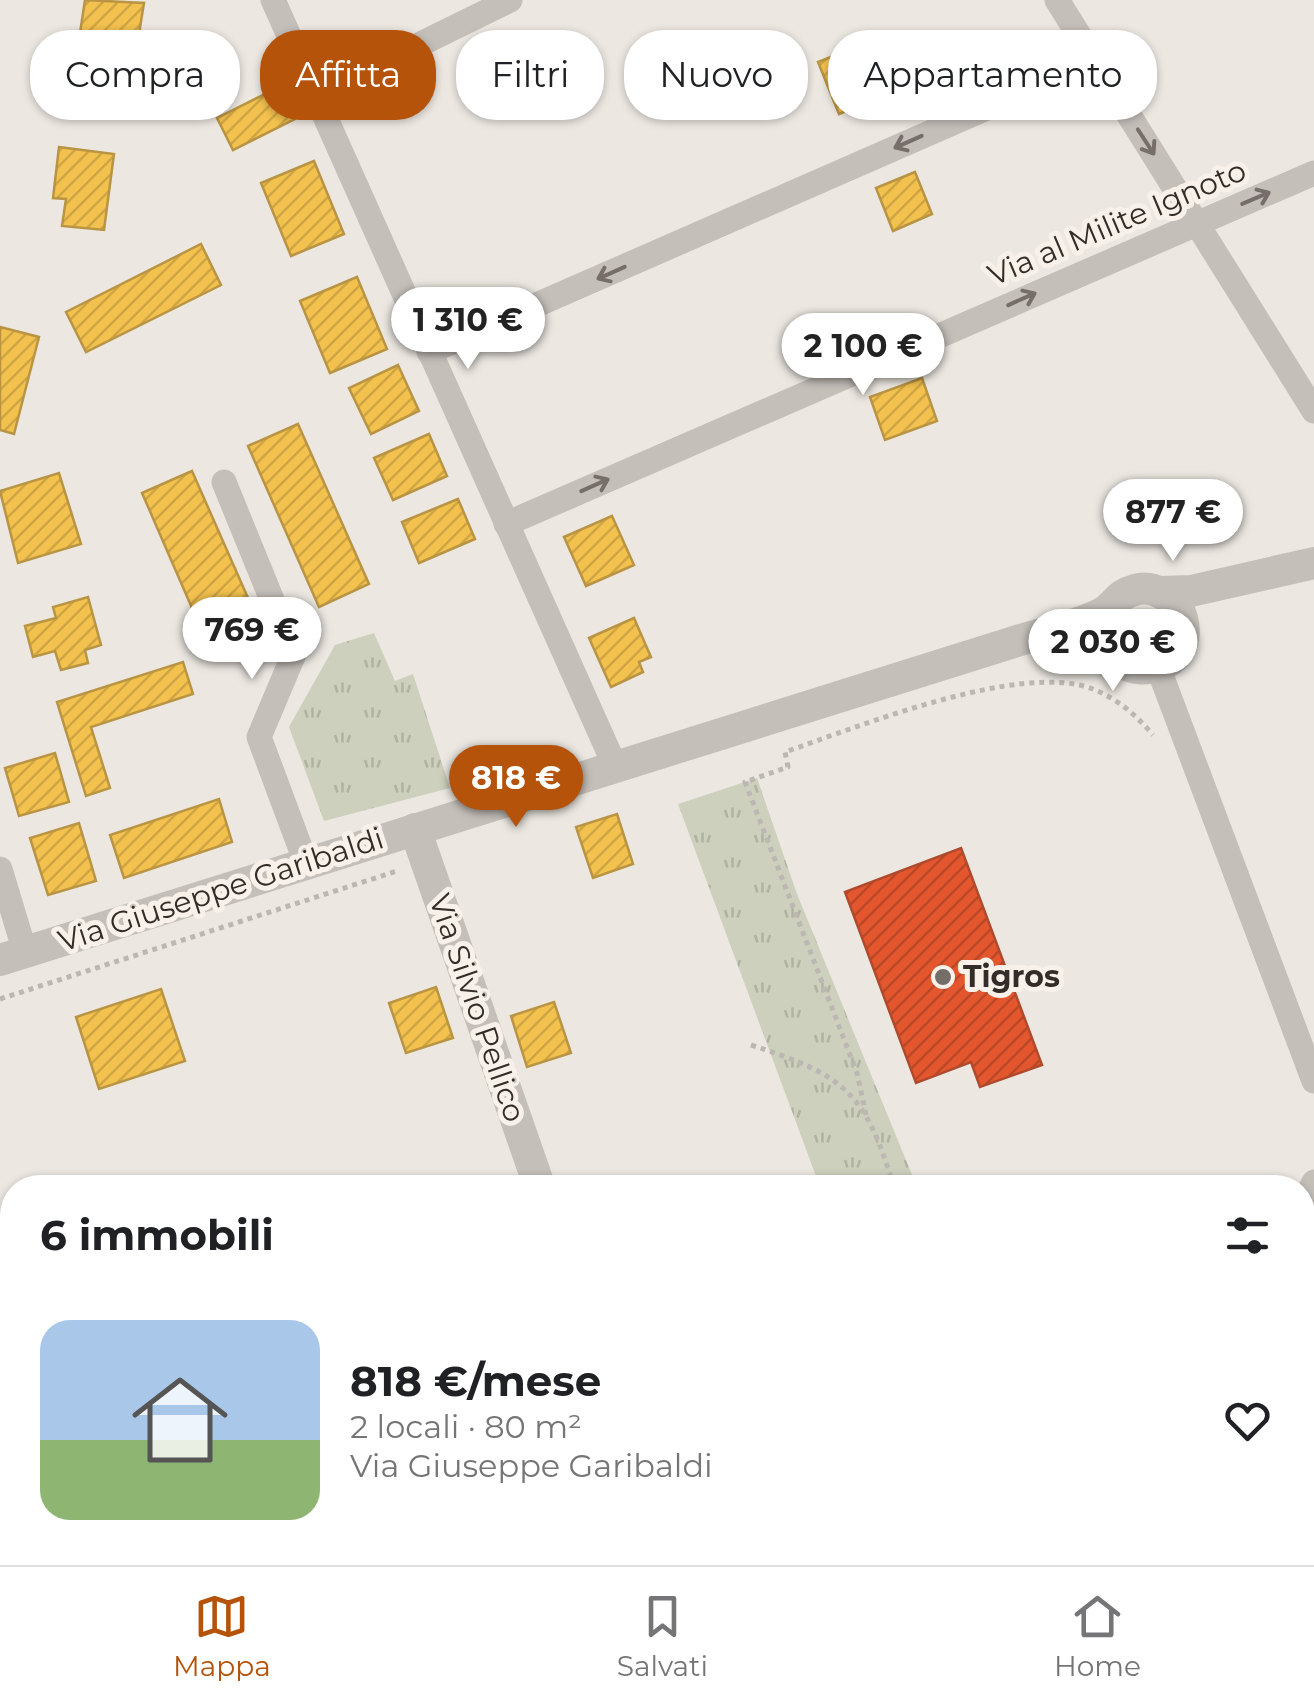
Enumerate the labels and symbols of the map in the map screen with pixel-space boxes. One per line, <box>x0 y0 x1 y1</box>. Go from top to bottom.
one-way arrow <box>1136 127 1157 155</box>
one-way arrow <box>893 134 924 152</box>
street label: Via al Milite Ignoto <box>982 151 1252 294</box>
one-way arrow <box>1240 188 1271 206</box>
one-way arrow <box>597 264 627 283</box>
pin: 1 310 € <box>376 287 560 372</box>
one-way arrow <box>1006 289 1037 307</box>
pin: 2 100 € <box>771 313 955 398</box>
one-way arrow <box>579 475 610 493</box>
pin: 877 € <box>1103 479 1243 564</box>
pin: 769 € <box>182 597 322 682</box>
pin: 2 030 € <box>1021 609 1205 694</box>
pin: 818 € <box>446 745 586 830</box>
street label: Via Giuseppe Garibaldi <box>53 819 388 960</box>
street label: Via Silvio Pellico <box>421 889 534 1127</box>
place label: Tigros <box>963 958 1060 995</box>
marker: Tigros <box>932 966 954 988</box>

